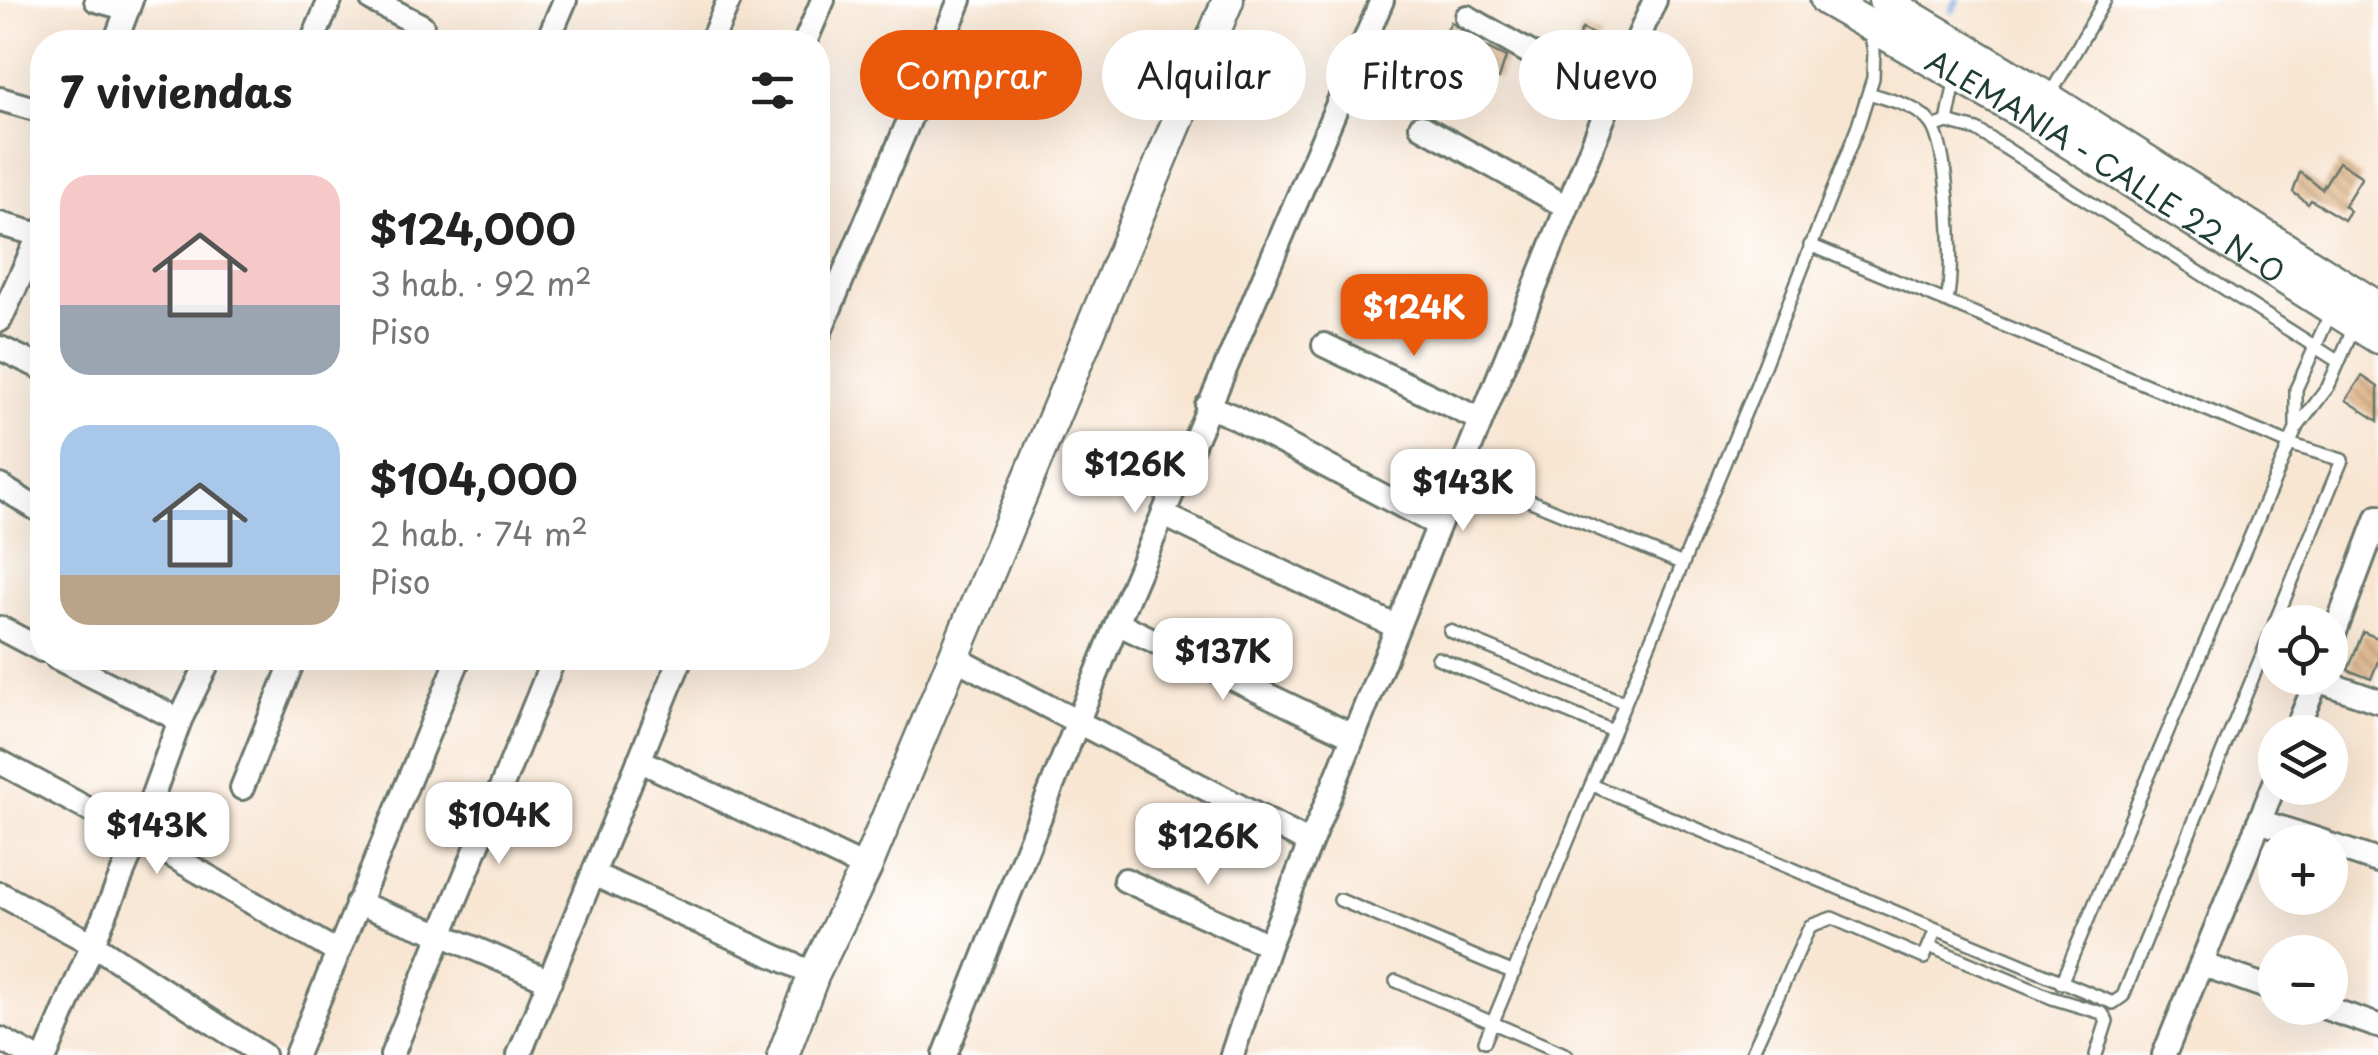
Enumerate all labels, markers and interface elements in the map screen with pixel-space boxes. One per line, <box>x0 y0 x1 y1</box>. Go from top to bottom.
chip: Comprar <box>860 30 1082 120</box>
chip: Alquilar <box>1102 30 1306 120</box>
chip: Filtros <box>1326 30 1499 120</box>
chip: Nuevo <box>1519 30 1693 120</box>
street label: ALEMANIA - CALLE 22 N-O <box>1918 37 2294 293</box>
text: 7 viviendas <box>60 59 293 122</box>
icon: filters <box>745 63 800 118</box>
text: $124,000 <box>370 196 576 259</box>
icon: home <box>140 215 260 335</box>
text: 3 hab. · 92 m² <box>370 259 592 307</box>
pin: $124K <box>1344 274 1484 359</box>
text: $124K <box>1363 282 1465 330</box>
text: Piso <box>370 307 431 355</box>
pin: $126K <box>1065 431 1205 516</box>
text: $126K <box>1084 439 1186 487</box>
text: $104,000 <box>370 446 578 509</box>
pin: $143K <box>1393 449 1533 534</box>
text: $143K <box>1412 457 1514 505</box>
icon: home <box>140 465 260 585</box>
text: 2 hab. · 74 m² <box>370 509 588 557</box>
text: Piso <box>370 557 431 605</box>
map controls <box>2258 605 2348 1025</box>
button: locate <box>2258 605 2348 695</box>
pin: $137K <box>1153 618 1293 703</box>
text: $137K <box>1175 626 1271 674</box>
button: layers <box>2258 715 2348 805</box>
pin: $104K <box>429 782 569 867</box>
text: $104K <box>447 790 551 838</box>
pin: $143K <box>87 792 227 877</box>
text: $143K <box>106 800 208 848</box>
pin: $126K <box>1138 803 1278 888</box>
text: $126K <box>1157 811 1259 859</box>
button: + <box>2258 825 2348 915</box>
button: − <box>2258 935 2348 1025</box>

